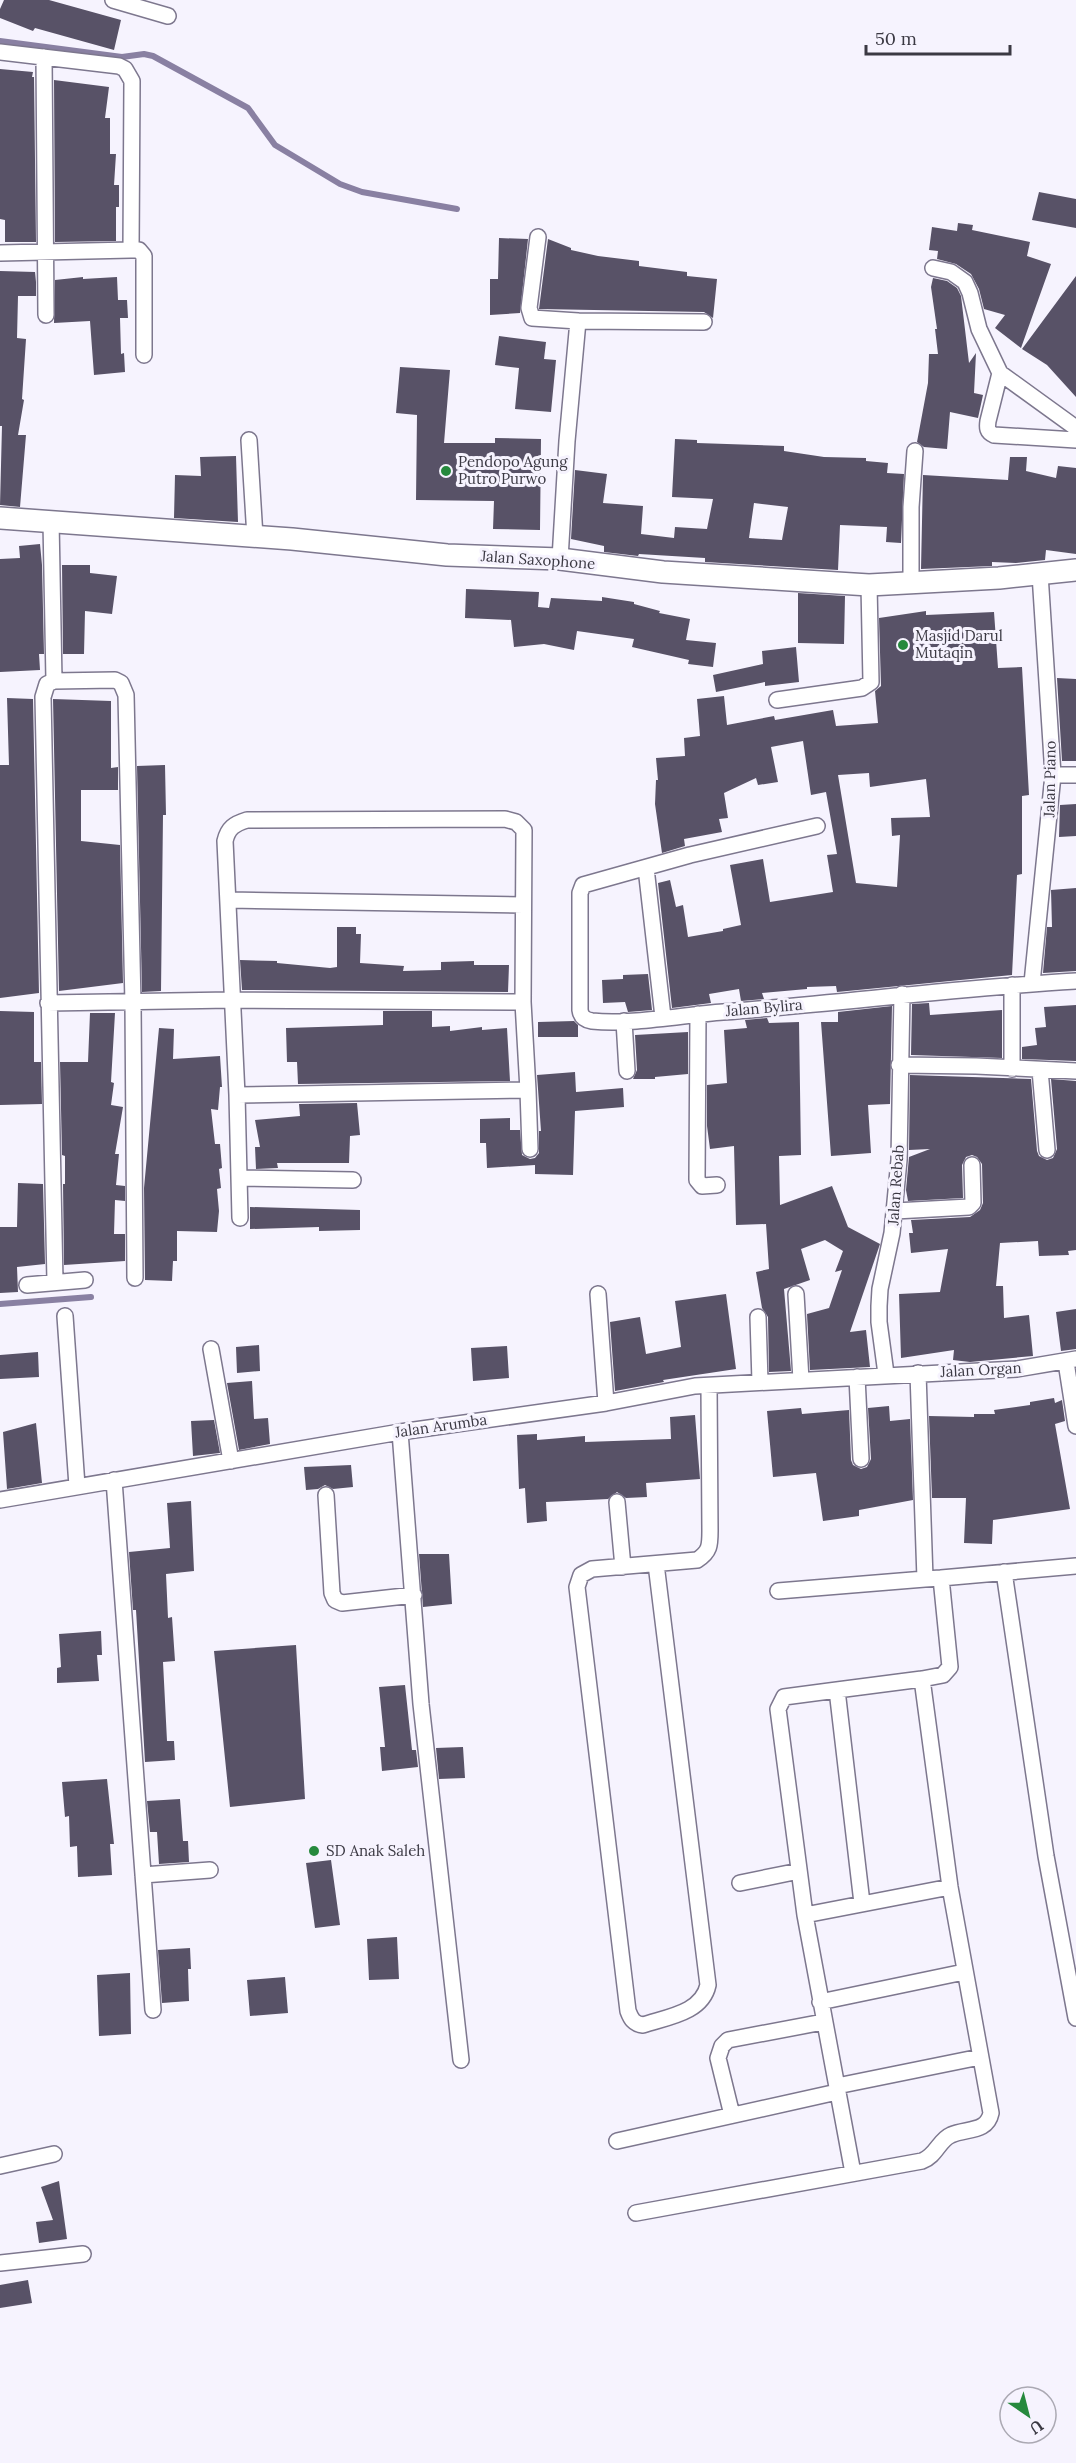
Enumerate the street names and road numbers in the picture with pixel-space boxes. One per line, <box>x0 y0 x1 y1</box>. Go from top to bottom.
street label: Jalan Saxophone <box>479 546 596 573</box>
street label: Jalan Piano <box>1039 740 1060 819</box>
street label: Jalan Bylira <box>724 995 804 1020</box>
street label: Jalan Rebab <box>883 1144 908 1227</box>
street label: Jalan Organ <box>939 1358 1022 1381</box>
street label: Jalan Arumba <box>393 1410 488 1442</box>

